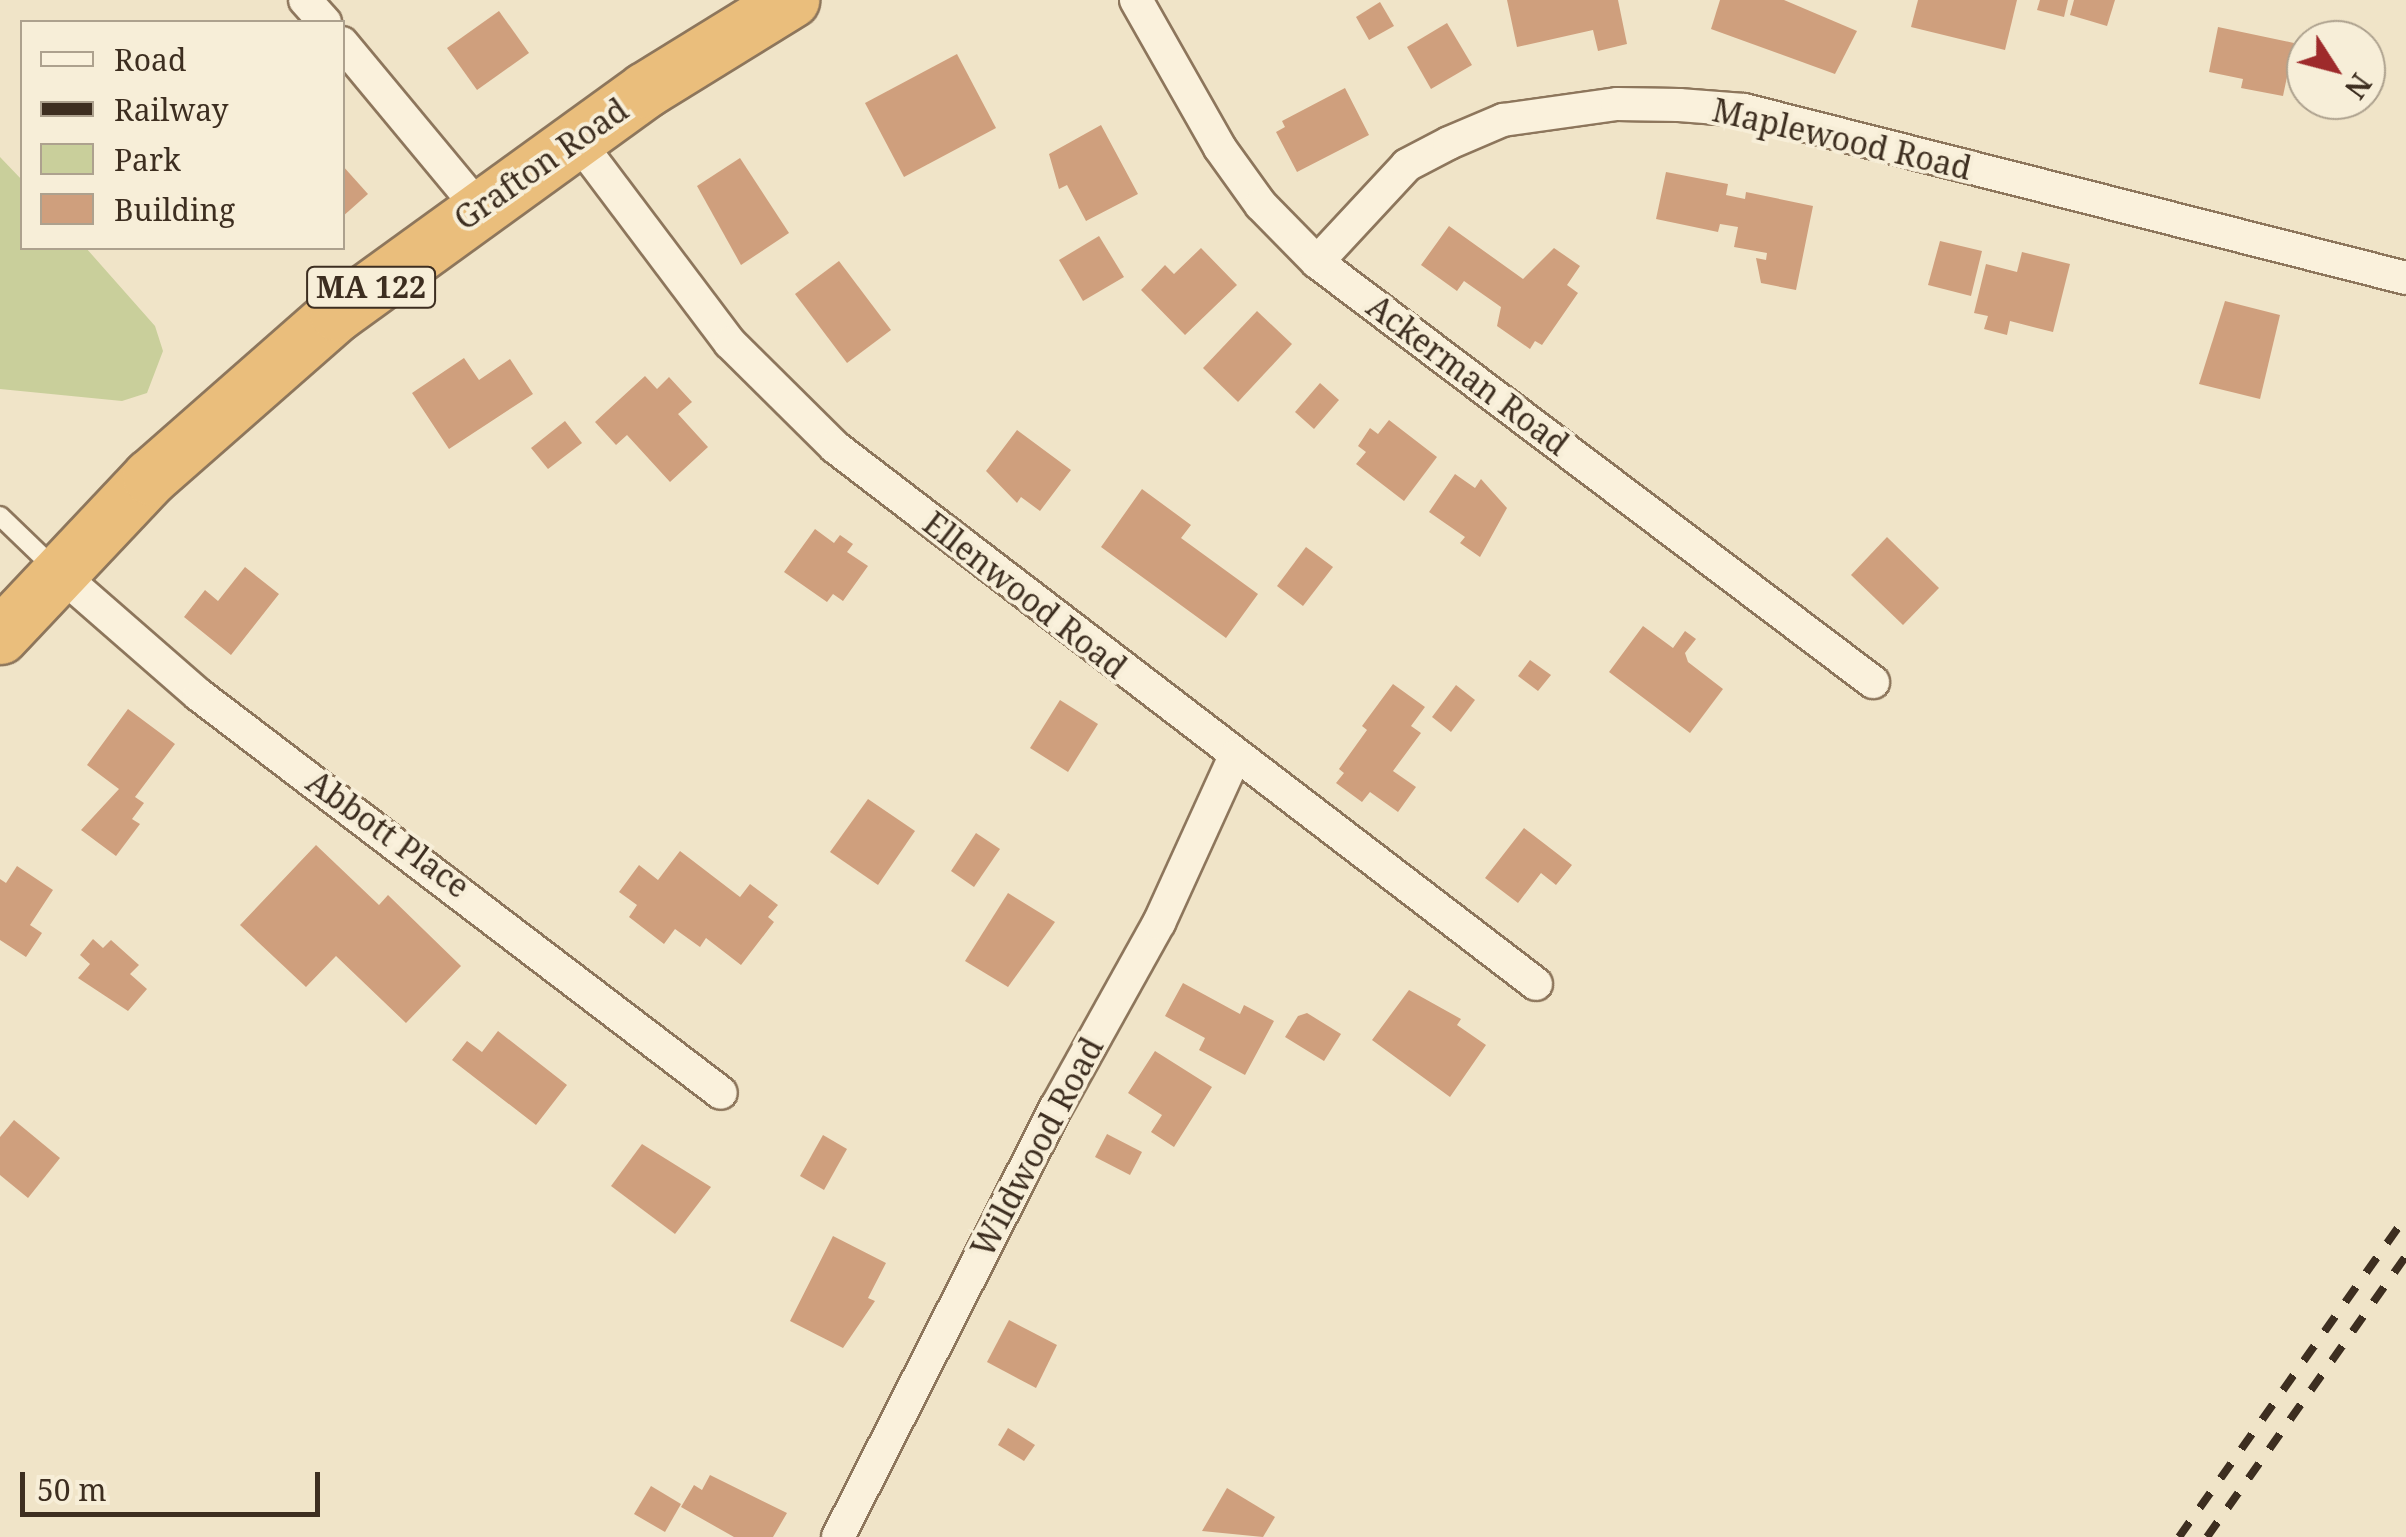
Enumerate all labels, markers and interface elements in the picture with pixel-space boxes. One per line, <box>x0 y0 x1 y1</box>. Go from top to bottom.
legend <box>20 20 345 250</box>
north arrow <box>2286 20 2386 120</box>
text: Road <box>114 39 186 80</box>
text: N <box>2337 66 2381 107</box>
text: Railway <box>114 89 229 130</box>
street label: Grafton Road <box>447 90 635 238</box>
street label: Maplewood Road <box>1709 91 1975 187</box>
text: Park <box>114 139 181 180</box>
text: Building <box>114 189 235 230</box>
road number: MA 122 <box>306 262 436 312</box>
street label: Ackerman Road <box>1360 287 1576 463</box>
street label: Ellenwood Road <box>916 504 1134 686</box>
street label: Abbott Place <box>299 762 477 906</box>
street label: Wildwood Road <box>963 1031 1111 1263</box>
scale bar <box>25 1452 325 1514</box>
text: 50 m <box>37 1469 107 1510</box>

